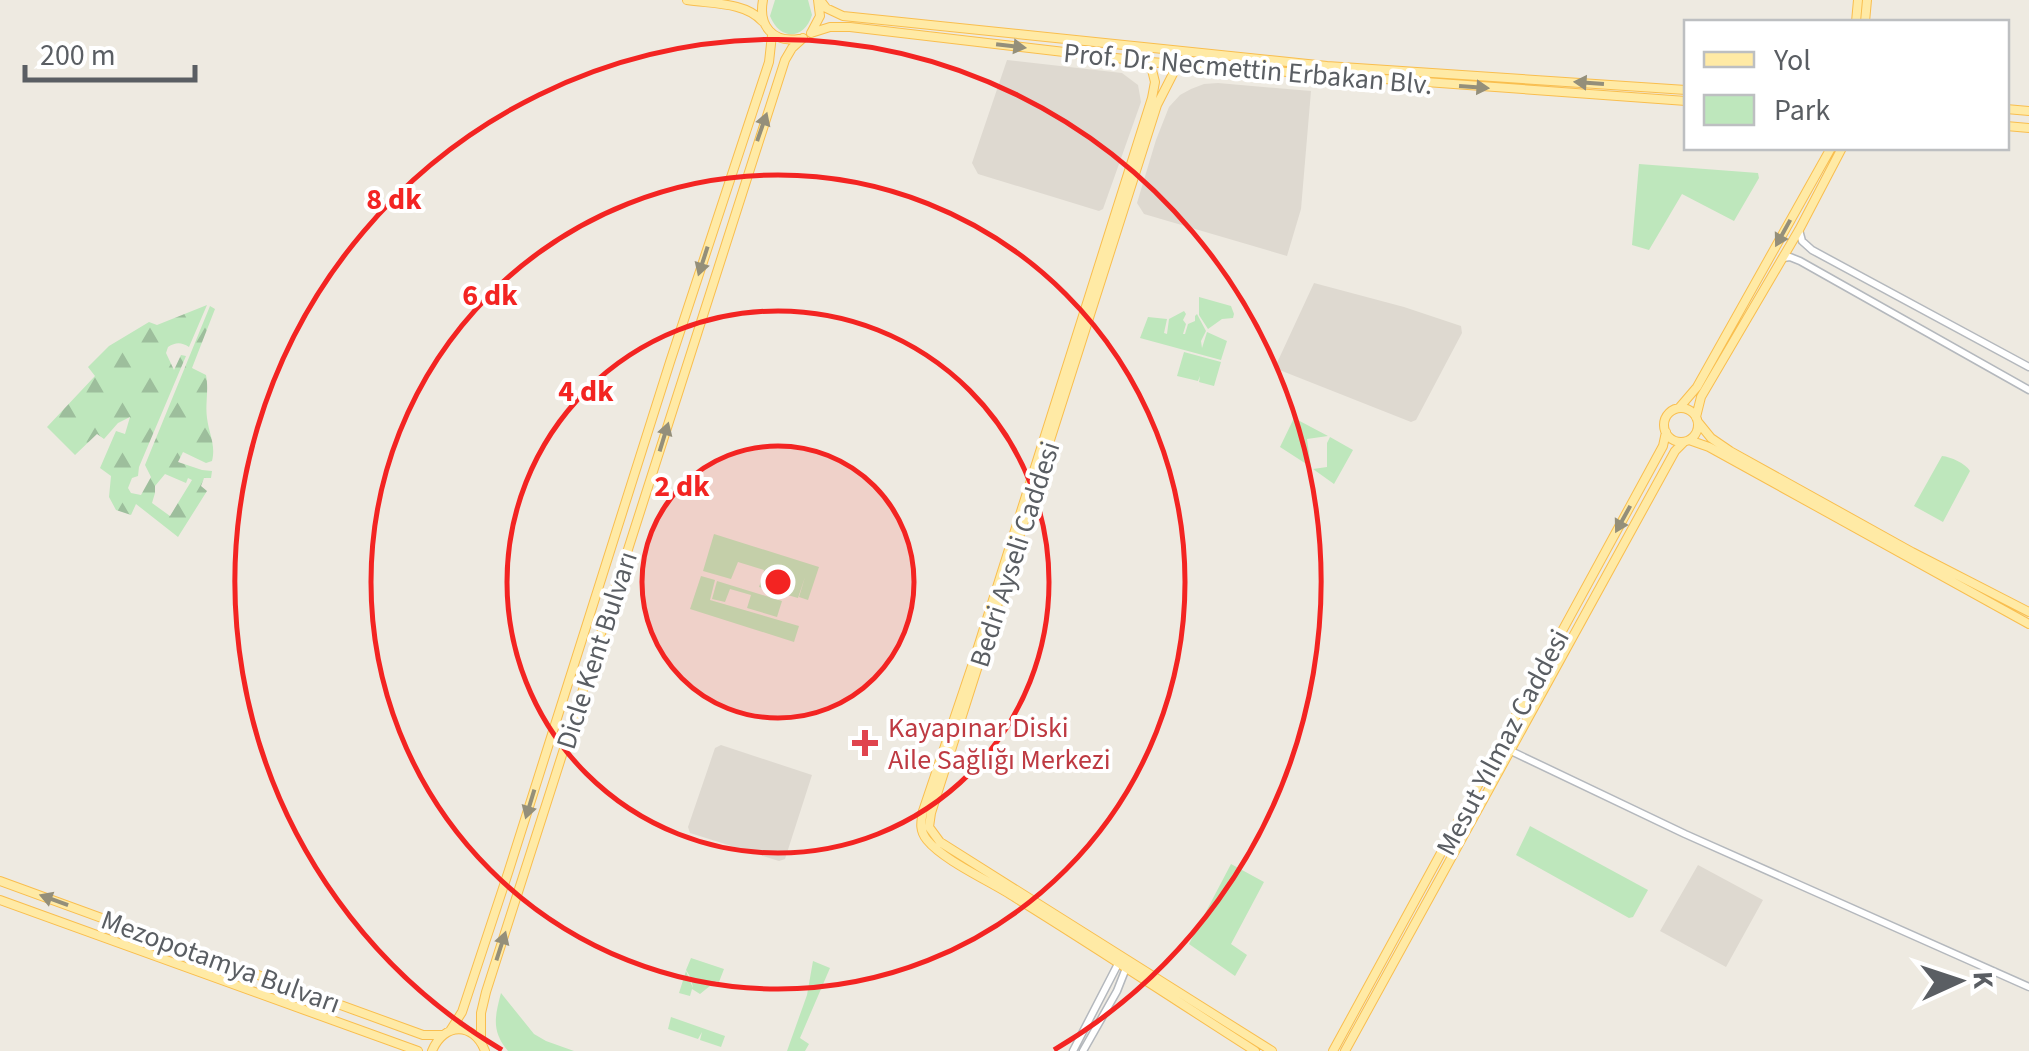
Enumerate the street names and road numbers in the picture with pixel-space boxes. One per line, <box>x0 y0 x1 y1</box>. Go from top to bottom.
street label: Prof. Dr. Necmettin Erbakan Blv. <box>1062 33 1434 105</box>
street label: Bedri Ayseli Caddesi <box>960 436 1070 672</box>
street label: Dicle Kent Bulvarı <box>546 546 648 754</box>
street label: Mesut Yılmaz Caddesi <box>1426 622 1579 863</box>
street label: Mezopotamya Bulvarı <box>96 900 346 1024</box>

